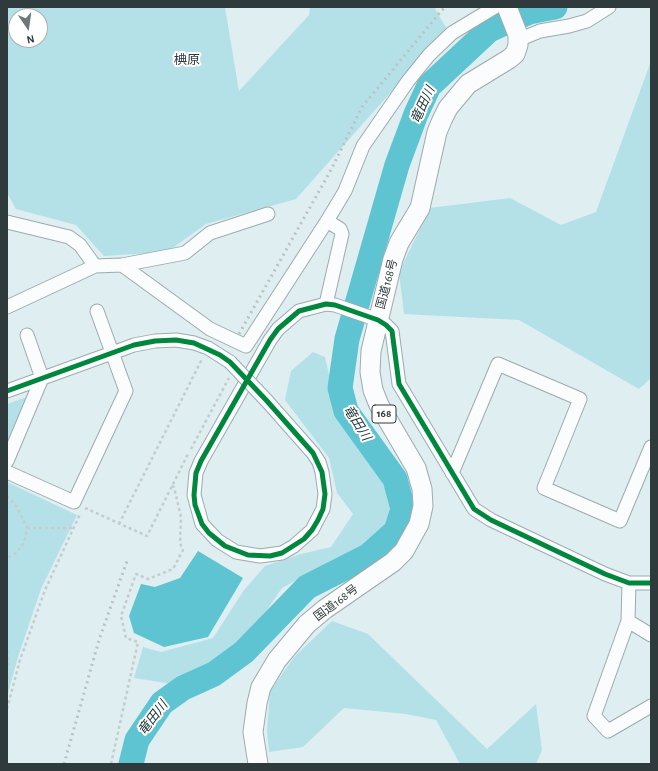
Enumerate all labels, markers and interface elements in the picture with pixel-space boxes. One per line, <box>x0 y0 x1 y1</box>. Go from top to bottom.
north arrow <box>8 8 48 48</box>
text: N <box>26 33 36 45</box>
district label: 椣原 <box>174 52 200 68</box>
water label: 竜田川 <box>408 84 438 126</box>
street label: 国道168号 <box>373 257 401 311</box>
water label: 竜田川 <box>340 402 374 444</box>
road number: 168 <box>372 405 396 423</box>
street label: 国道168号 <box>311 582 361 624</box>
water label: 竜田川 <box>135 698 171 738</box>

